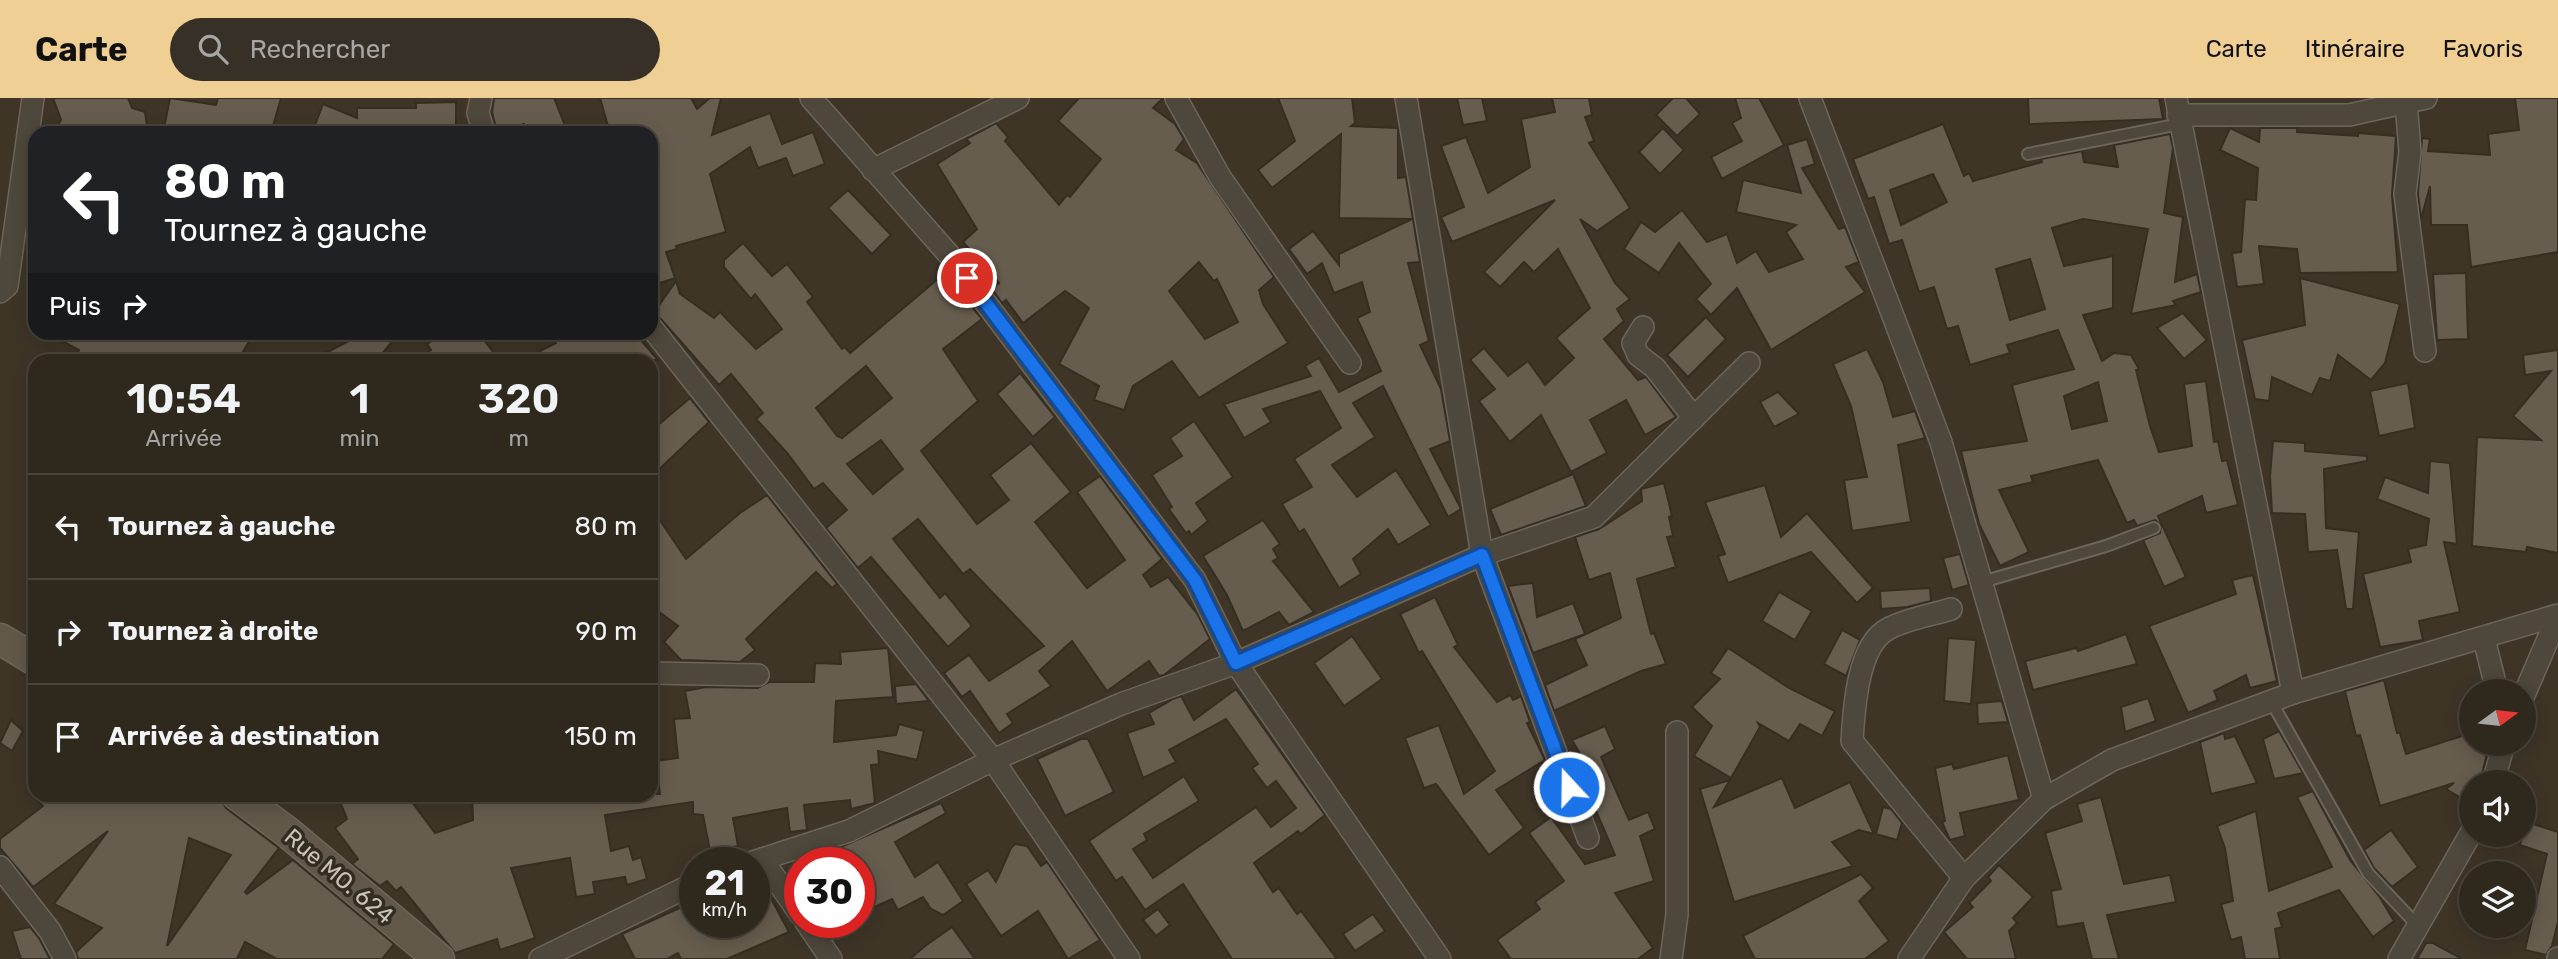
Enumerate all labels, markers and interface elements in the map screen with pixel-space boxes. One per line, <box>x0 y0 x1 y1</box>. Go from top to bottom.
search box <box>170 18 660 81</box>
text: Carte <box>35 30 128 69</box>
icon: search <box>194 30 232 68</box>
text: Rechercher <box>250 34 390 65</box>
text: Carte <box>2206 35 2267 63</box>
text: Itinéraire <box>2305 35 2405 63</box>
text: Favoris <box>2443 35 2523 63</box>
text: 80 m <box>164 152 286 210</box>
icon: left <box>49 154 140 245</box>
text: Tournez à gauche <box>164 211 427 249</box>
pin <box>937 248 997 308</box>
icon: arrive <box>948 259 986 297</box>
icon: right <box>115 287 153 325</box>
text: Puis <box>49 291 101 322</box>
text: 10:54 <box>126 374 241 424</box>
text: 1 <box>349 374 370 424</box>
text: 320 <box>478 374 560 424</box>
text: Arrivée <box>145 424 222 452</box>
text: min <box>339 424 379 452</box>
text: m <box>508 424 529 452</box>
icon: left <box>49 508 87 546</box>
text: Tournez à gauche <box>108 511 336 542</box>
text: 80 m <box>574 511 637 542</box>
icon: right <box>49 613 87 651</box>
text: Tournez à droite <box>108 616 318 647</box>
text: 90 m <box>576 616 637 647</box>
north arrow <box>2459 679 2536 756</box>
map controls <box>2459 679 2536 938</box>
icon: arrive <box>49 718 87 756</box>
text: Arrivée à destination <box>108 721 380 752</box>
text: 150 m <box>564 721 637 752</box>
position arrow <box>1532 750 1606 824</box>
button: sound <box>2459 770 2536 847</box>
street label: Rue MO. 624 <box>279 822 399 930</box>
speed limit sign: 30 <box>784 847 875 938</box>
button: layers <box>2459 861 2536 938</box>
text: 21 <box>704 862 745 904</box>
text: km/h <box>702 899 747 921</box>

